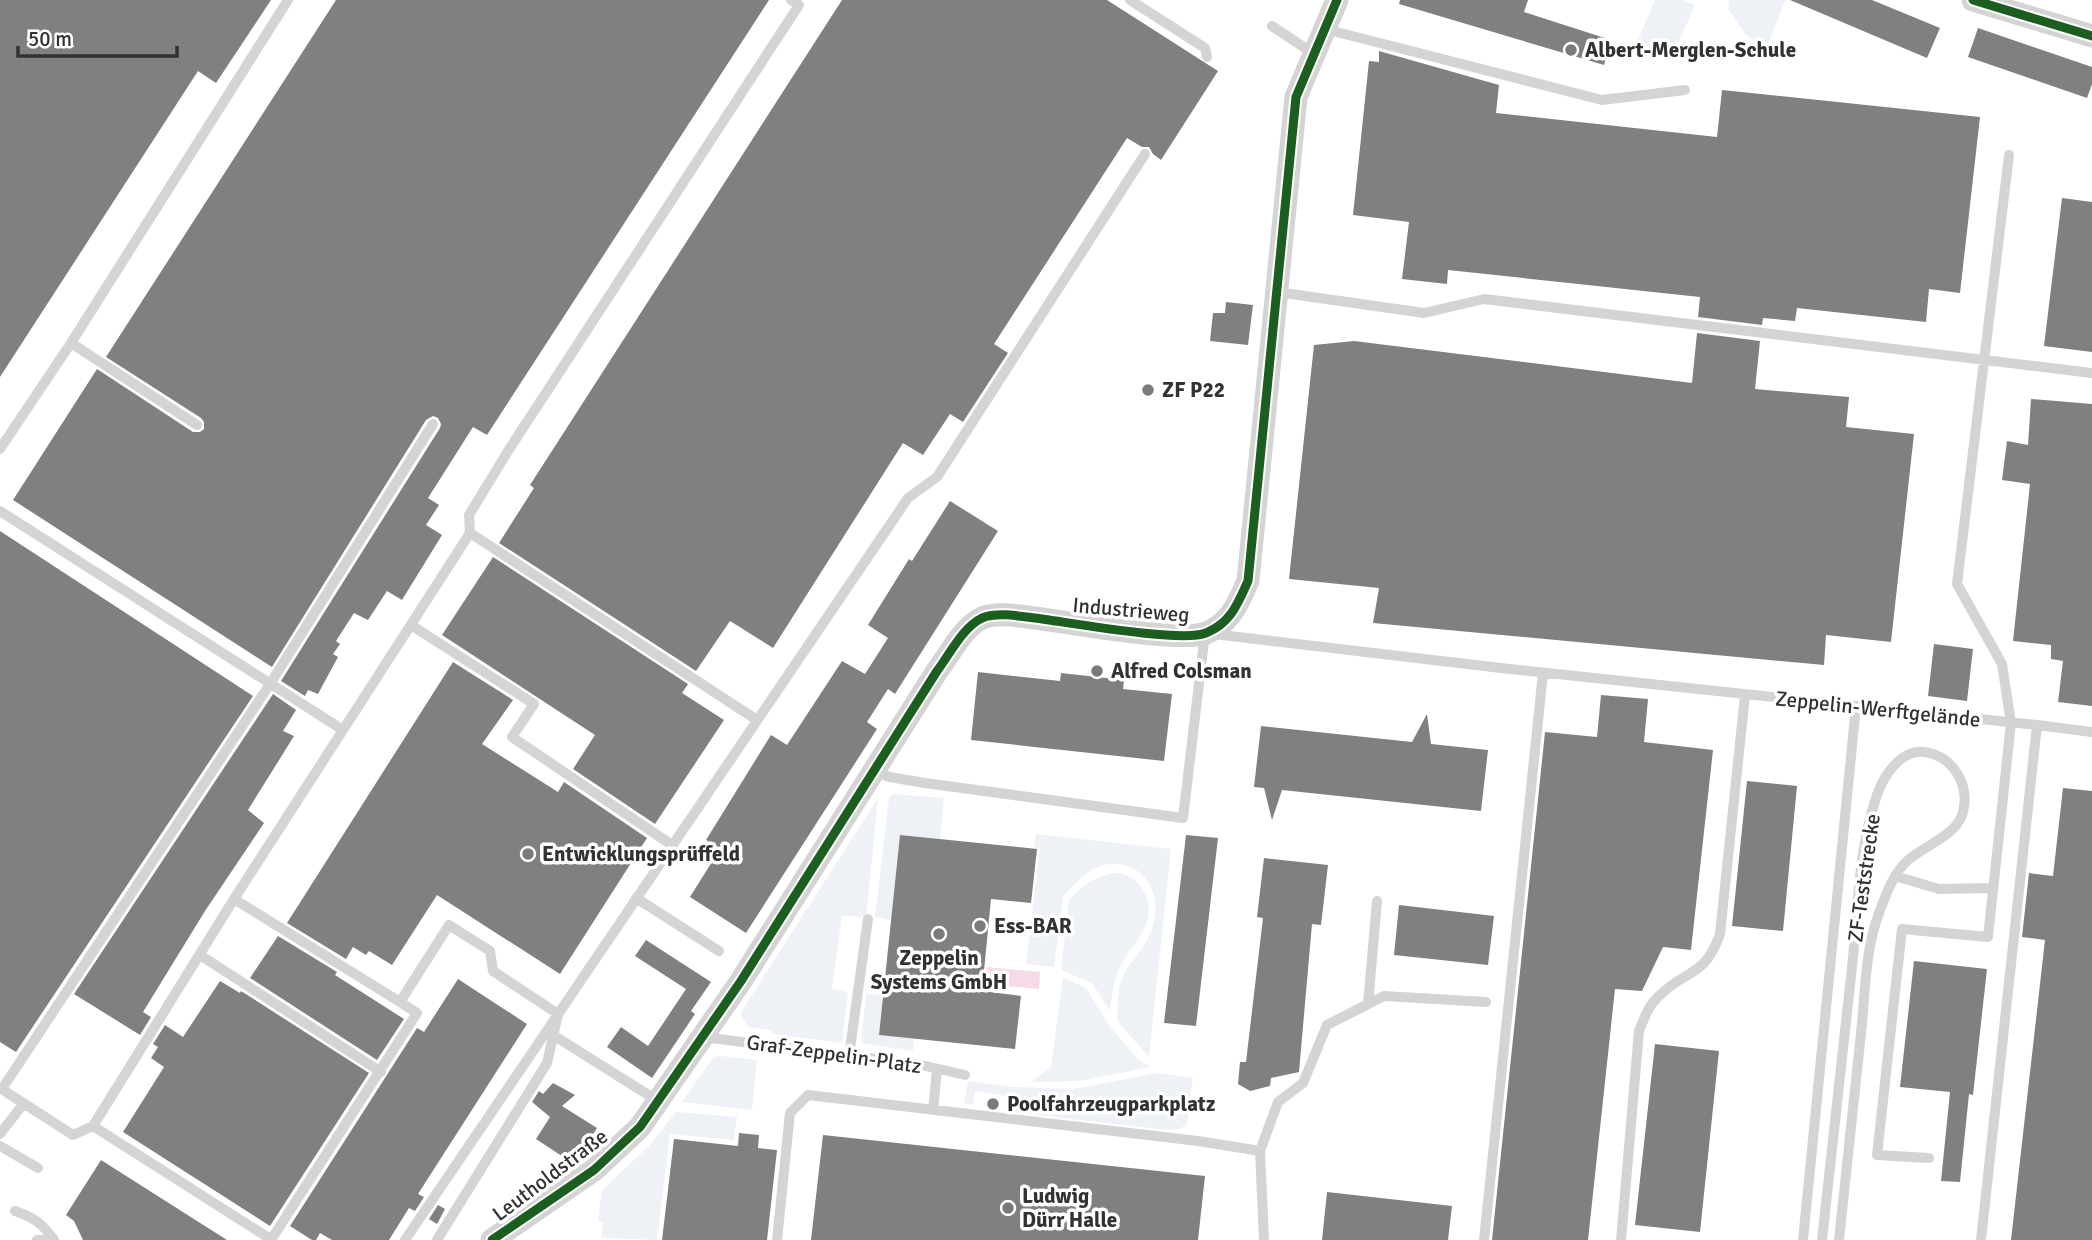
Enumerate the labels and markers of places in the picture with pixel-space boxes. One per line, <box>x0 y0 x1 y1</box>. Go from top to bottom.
place label: Albert-Merglen-Schule <box>1585 37 1796 63</box>
marker: Albert-Merglen-Schule <box>1563 42 1579 58</box>
place label: ZF P22 <box>1162 377 1225 403</box>
marker: ZF P22 <box>1140 382 1156 398</box>
place label: Alfred Colsman <box>1111 658 1252 684</box>
marker: Alfred Colsman <box>1089 663 1105 679</box>
place label: Entwicklungsprüffeld <box>542 841 740 867</box>
marker: Entwicklungsprüffeld <box>520 846 536 862</box>
place label: Ess-BAR <box>994 913 1072 939</box>
marker: Ess-BAR <box>972 918 988 934</box>
marker: Zeppelin Systems GmbH <box>931 926 947 942</box>
place label: Zeppelin Systems GmbH <box>871 945 1007 995</box>
place label: Poolfahrzeugparkplatz <box>1007 1091 1215 1117</box>
marker: Poolfahrzeugparkplatz <box>985 1096 1001 1112</box>
place label: Ludwig Dürr Halle <box>1022 1183 1117 1233</box>
marker: Ludwig Dürr Halle <box>1000 1200 1016 1216</box>

